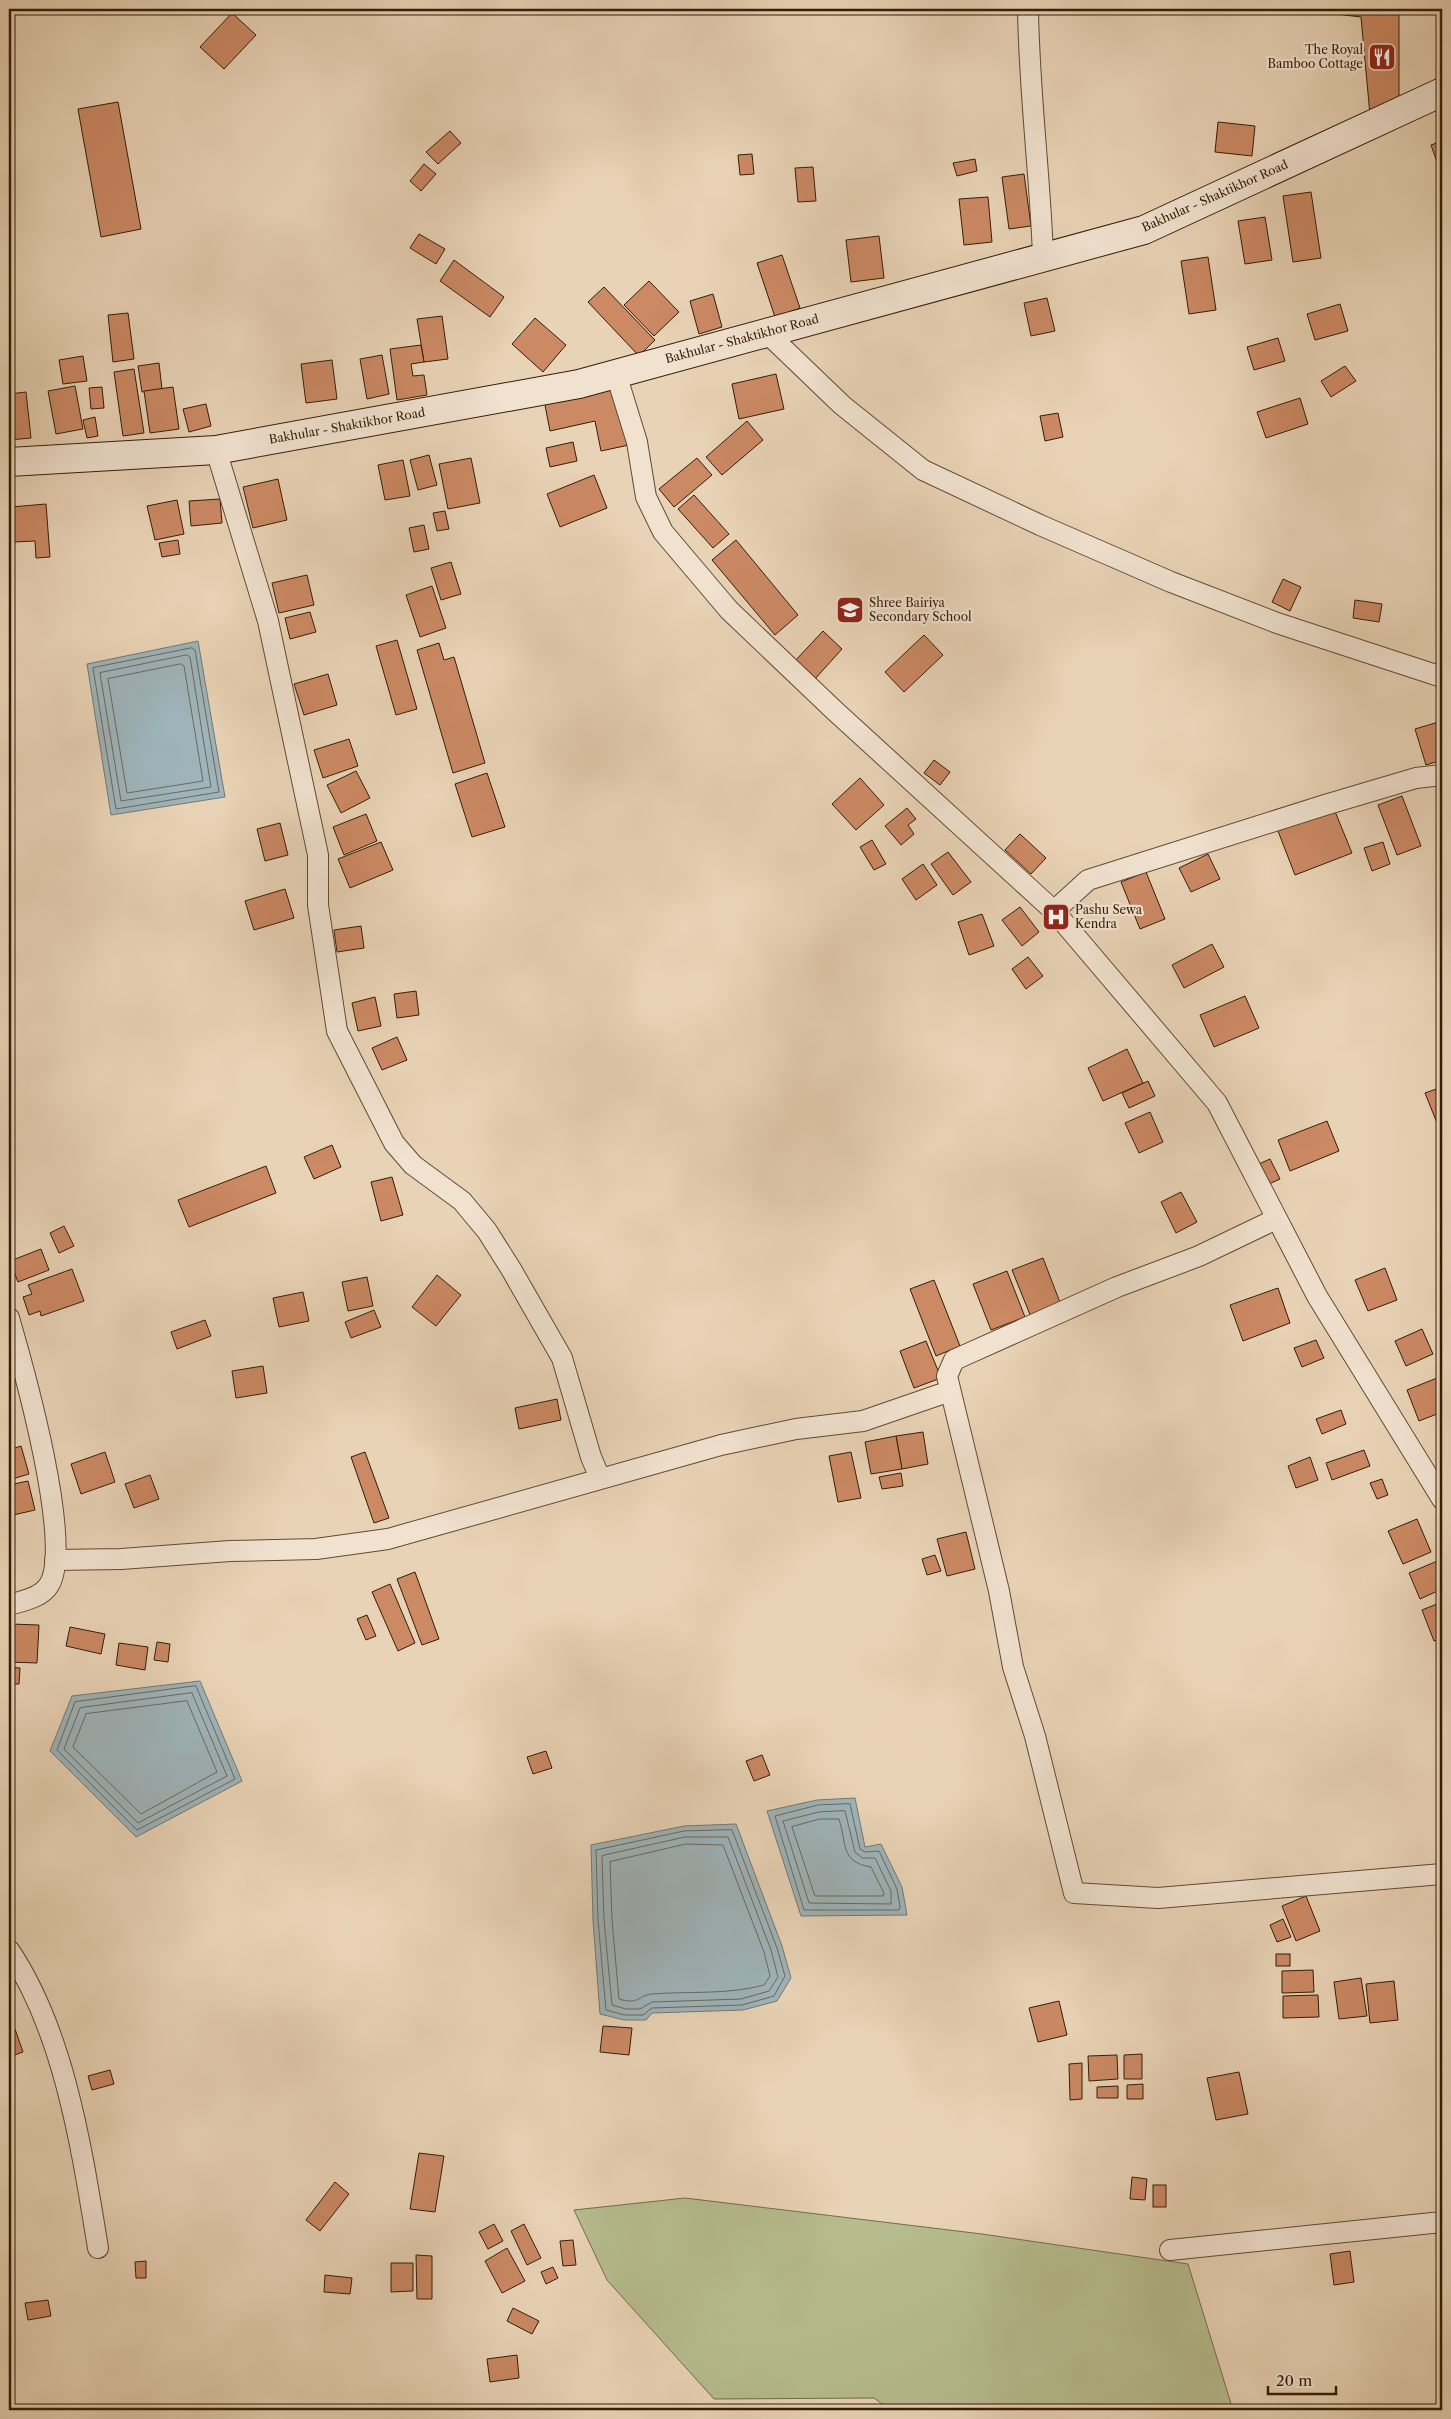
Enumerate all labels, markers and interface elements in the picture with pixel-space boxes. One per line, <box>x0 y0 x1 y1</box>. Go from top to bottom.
place label: The Royal Bamboo Cottage <box>1268 42 1363 71</box>
restaurant icon: The Royal Bamboo Cottage <box>1367 42 1397 72</box>
street label: Bakhular - Shaktikhor Road <box>1139 156 1291 235</box>
street label: Bakhular - Shaktikhor Road <box>663 311 821 366</box>
street label: Bakhular - Shaktikhor Road <box>268 404 427 447</box>
school or university icon: Shree Bairiya Secondary School <box>835 595 865 625</box>
place label: Shree Bairiya Secondary School <box>869 595 972 624</box>
hospital icon: Pashu Sewa Kendra <box>1041 902 1071 932</box>
place label: Pashu Sewa Kendra <box>1075 902 1143 931</box>
scale bar <box>1268 2364 1336 2396</box>
text: 20 m <box>1276 2371 1312 2390</box>

